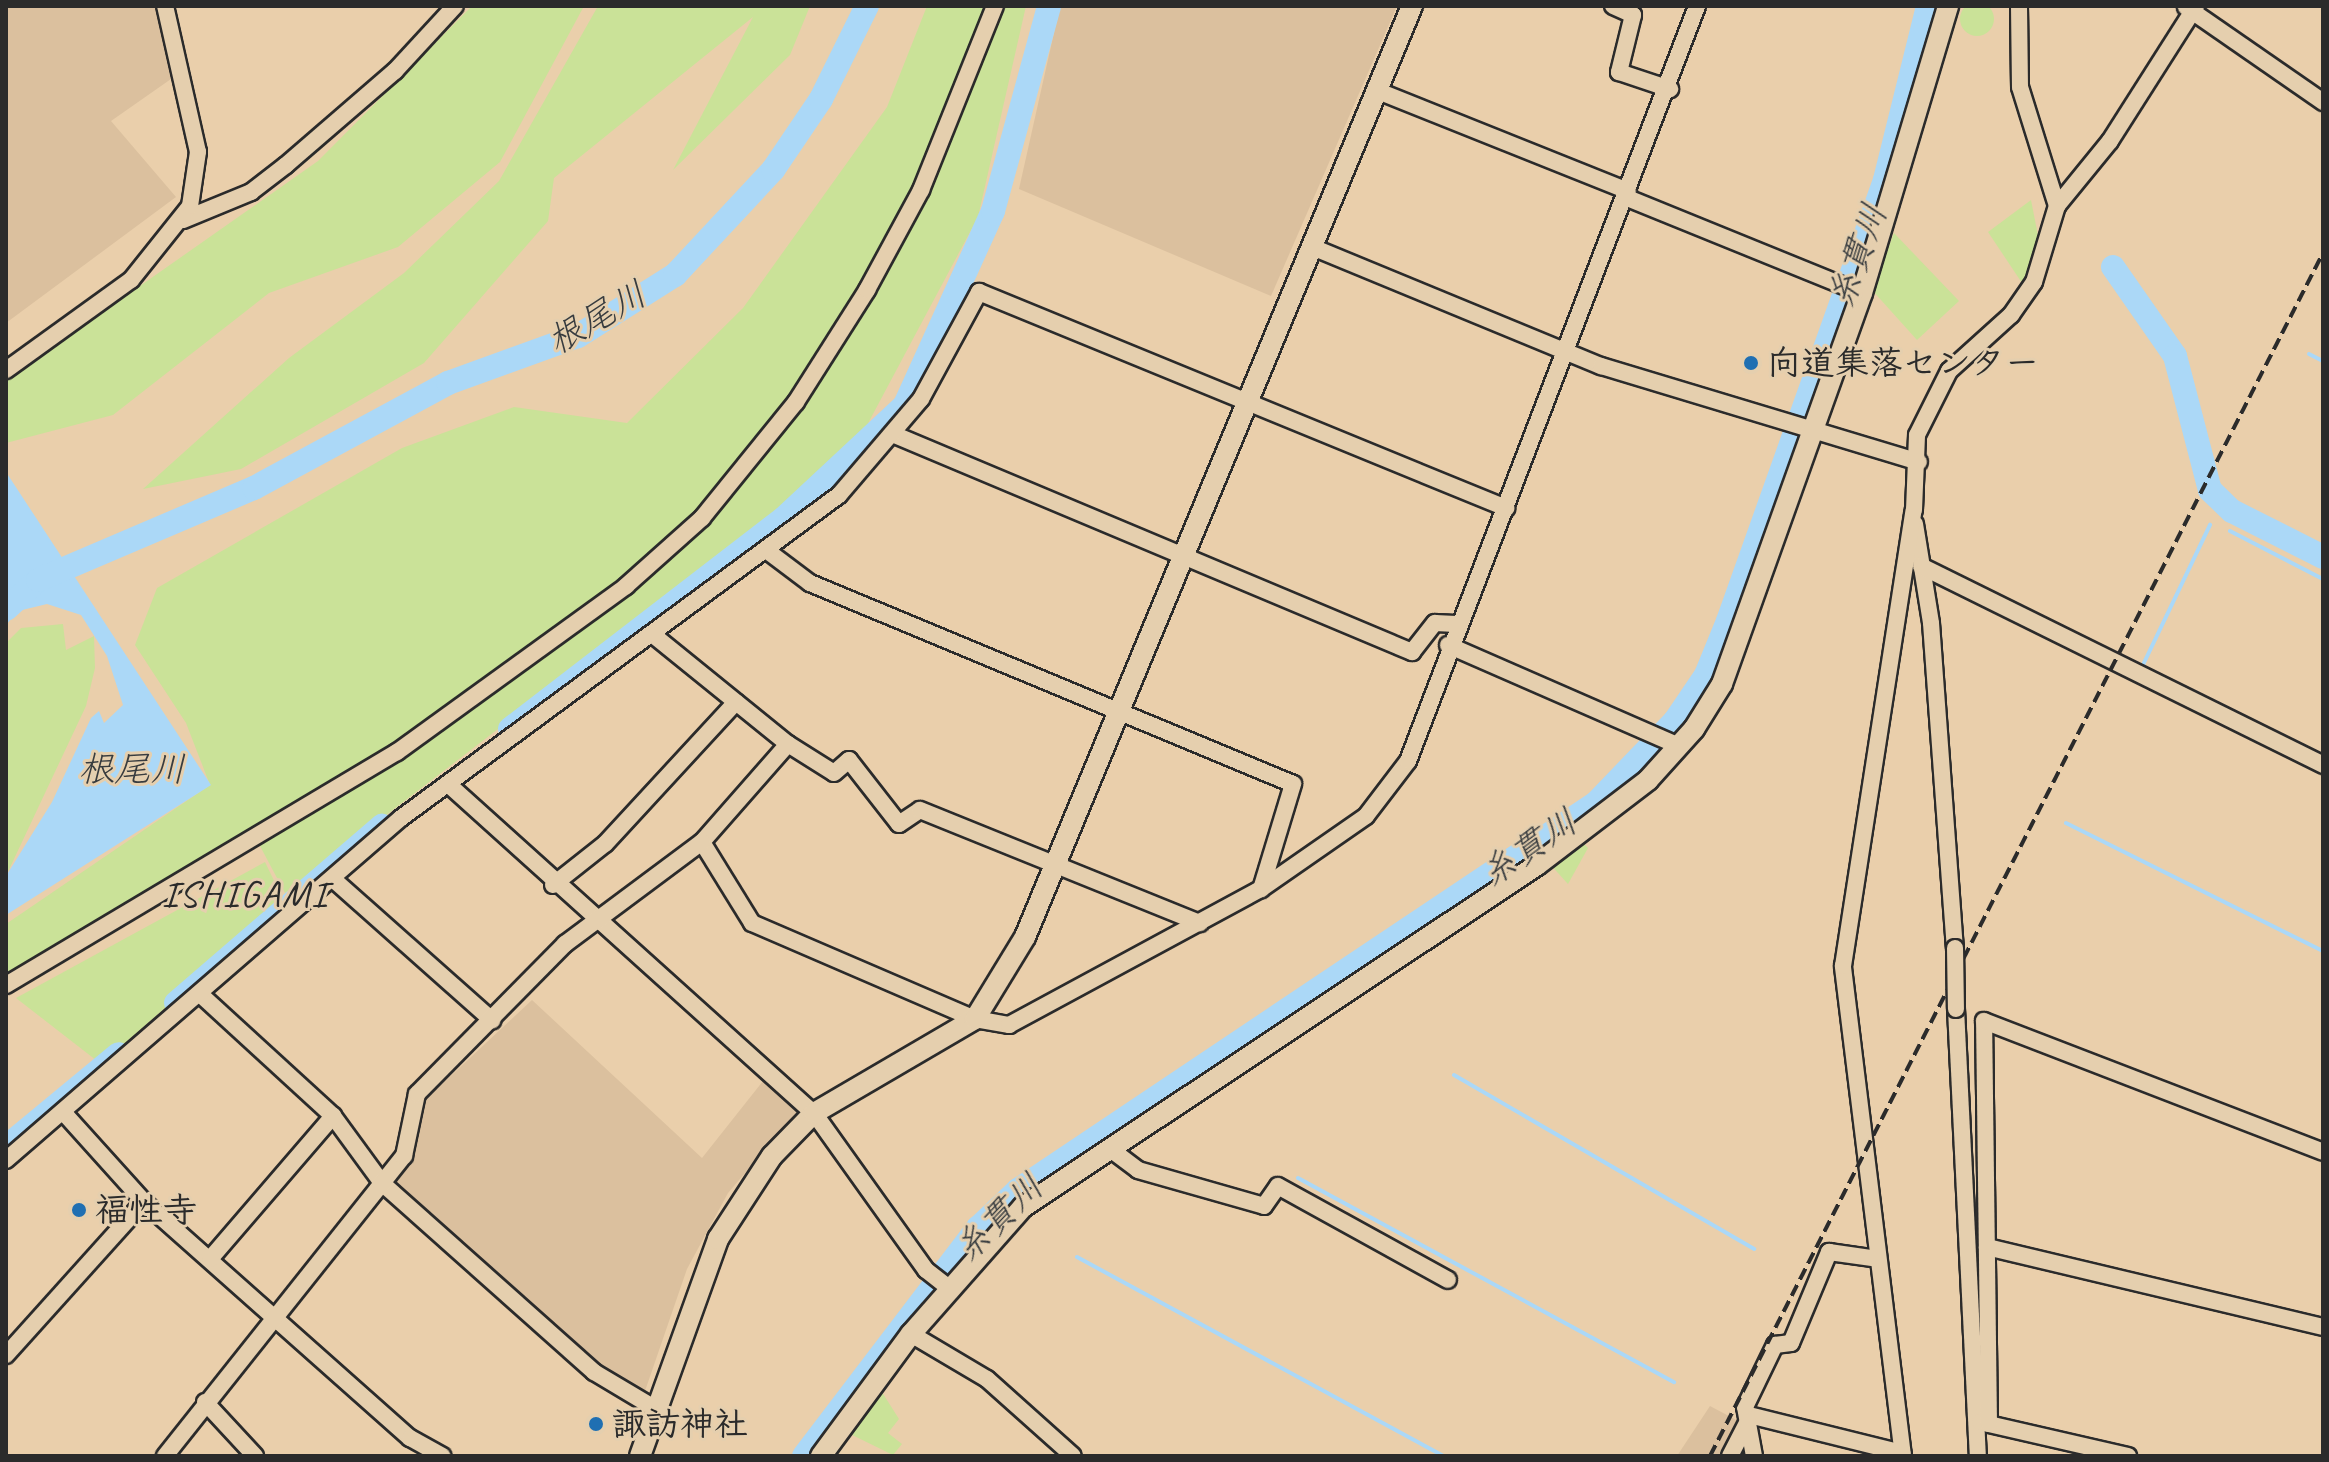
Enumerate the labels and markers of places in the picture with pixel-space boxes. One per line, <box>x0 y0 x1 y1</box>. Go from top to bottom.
place label: 向道集落センター <box>1767 343 2039 383</box>
marker: 向道集落センター <box>1742 354 1760 372</box>
place label: 福性寺 <box>95 1190 197 1230</box>
marker: 福性寺 <box>70 1201 88 1219</box>
place label: 諏訪神社 <box>612 1404 748 1444</box>
marker: 諏訪神社 <box>587 1415 605 1433</box>

